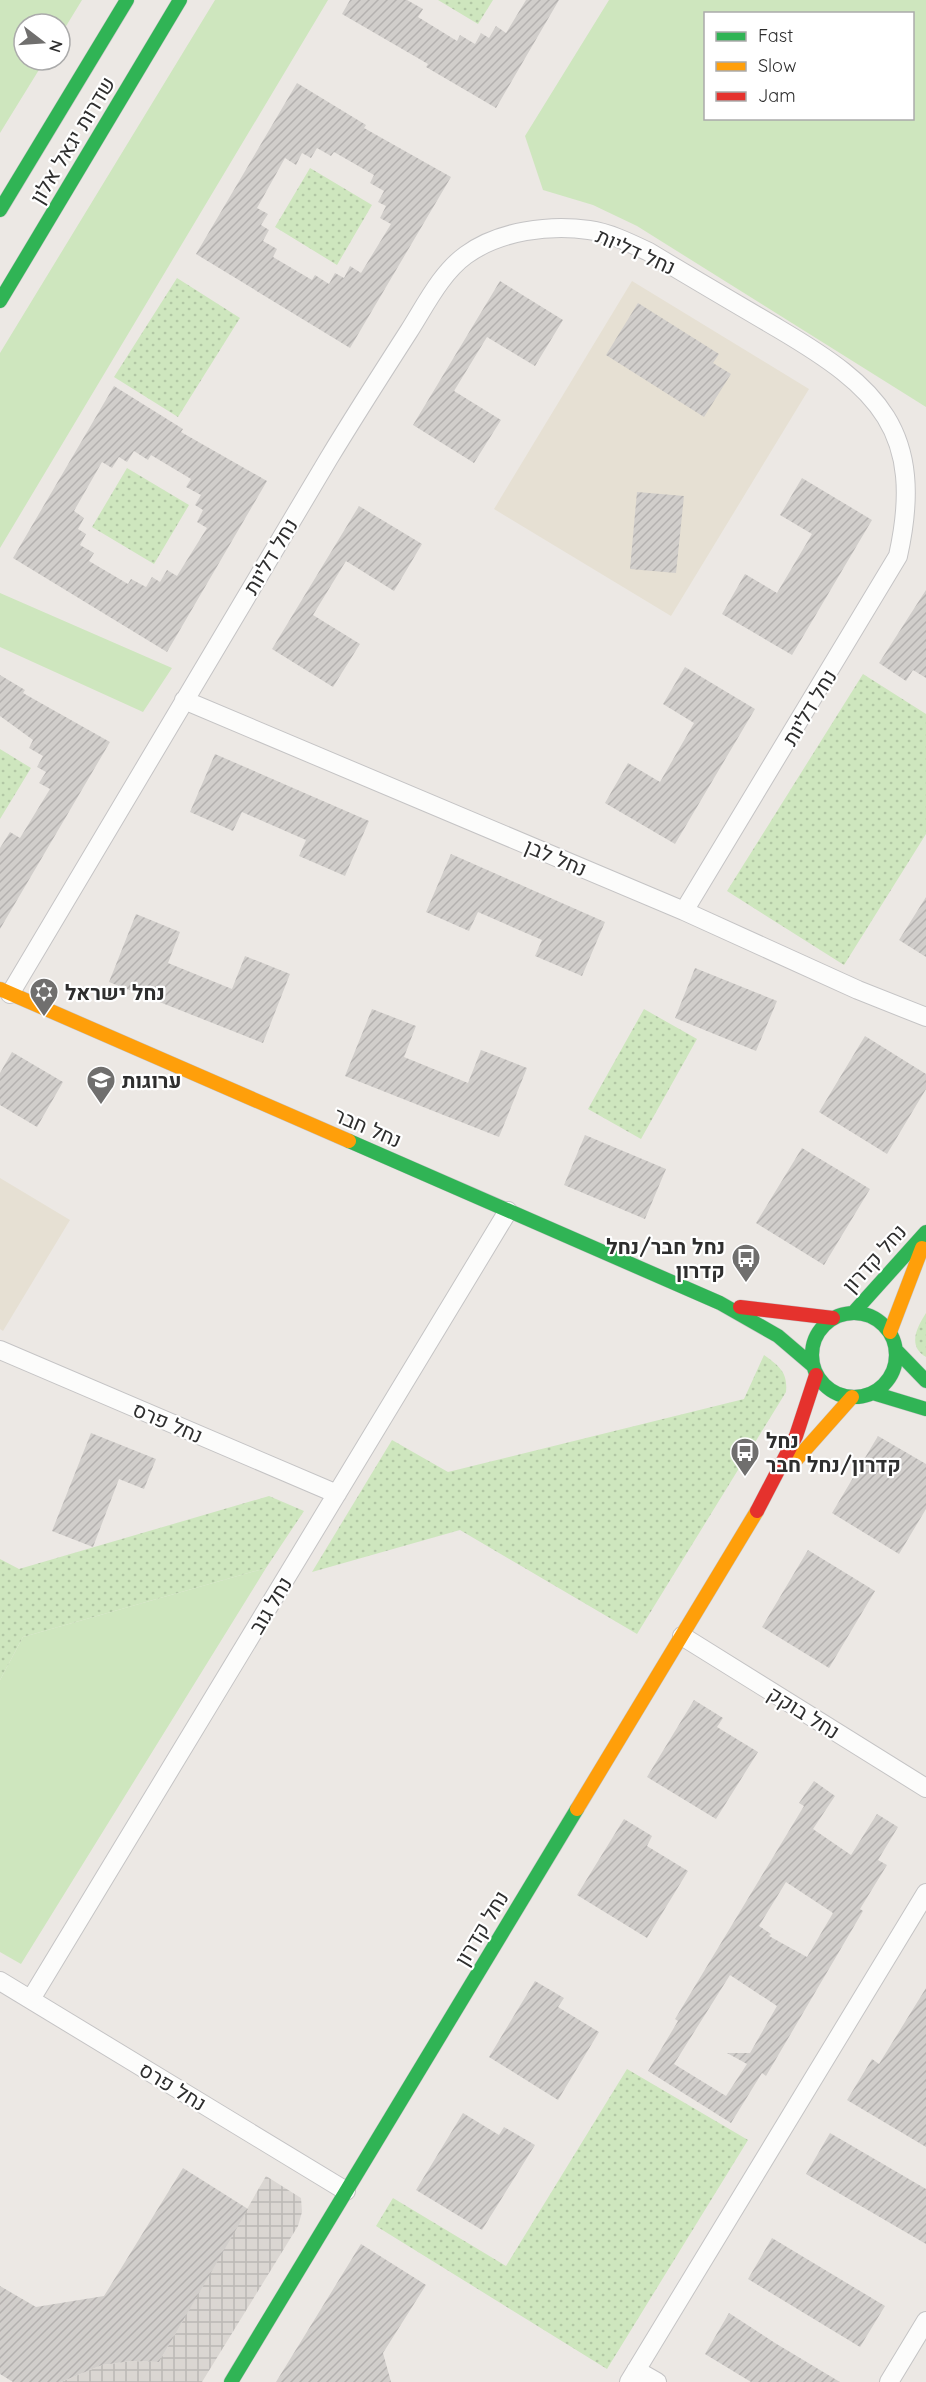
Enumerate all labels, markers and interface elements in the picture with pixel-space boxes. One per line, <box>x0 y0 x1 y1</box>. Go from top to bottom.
north arrow <box>12 12 72 72</box>
legend <box>704 12 914 120</box>
text: Fast <box>758 24 793 47</box>
text: N <box>45 38 68 55</box>
text: Slow <box>758 54 796 77</box>
street label: שדרות יגאל אלון <box>24 72 120 208</box>
text: Jam <box>758 84 796 107</box>
street label: נחל דליות <box>592 222 680 280</box>
street label: נחל דליות <box>237 513 303 599</box>
street label: נחל דליות <box>776 664 842 750</box>
street label: נחל לבן <box>521 832 591 882</box>
synagogue icon: נחל ישראל <box>28 976 60 1018</box>
place label: נחל ישראל <box>65 979 165 1005</box>
school or university icon: ערוגות <box>85 1064 117 1106</box>
place label: ערוגות <box>122 1067 182 1093</box>
street label: נחל חבר <box>330 1101 406 1153</box>
street label: נחל קדרון <box>836 1218 912 1298</box>
place label: נחל חבר/נחל קדרון <box>606 1233 725 1283</box>
bus stop icon: נחל חבר/נחל קדרון <box>730 1242 762 1284</box>
street label: נחל פרס <box>129 1396 207 1448</box>
place label: נחל קדרון/נחל חבר <box>766 1427 901 1477</box>
bus stop icon: נחל קדרון/נחל חבר <box>729 1436 761 1478</box>
street label: נחל גוב <box>243 1572 297 1638</box>
street label: נחל בוקק <box>763 1680 845 1744</box>
street label: נחל קדרון <box>448 1886 514 1970</box>
street label: נחל פרס <box>135 2056 211 2116</box>

